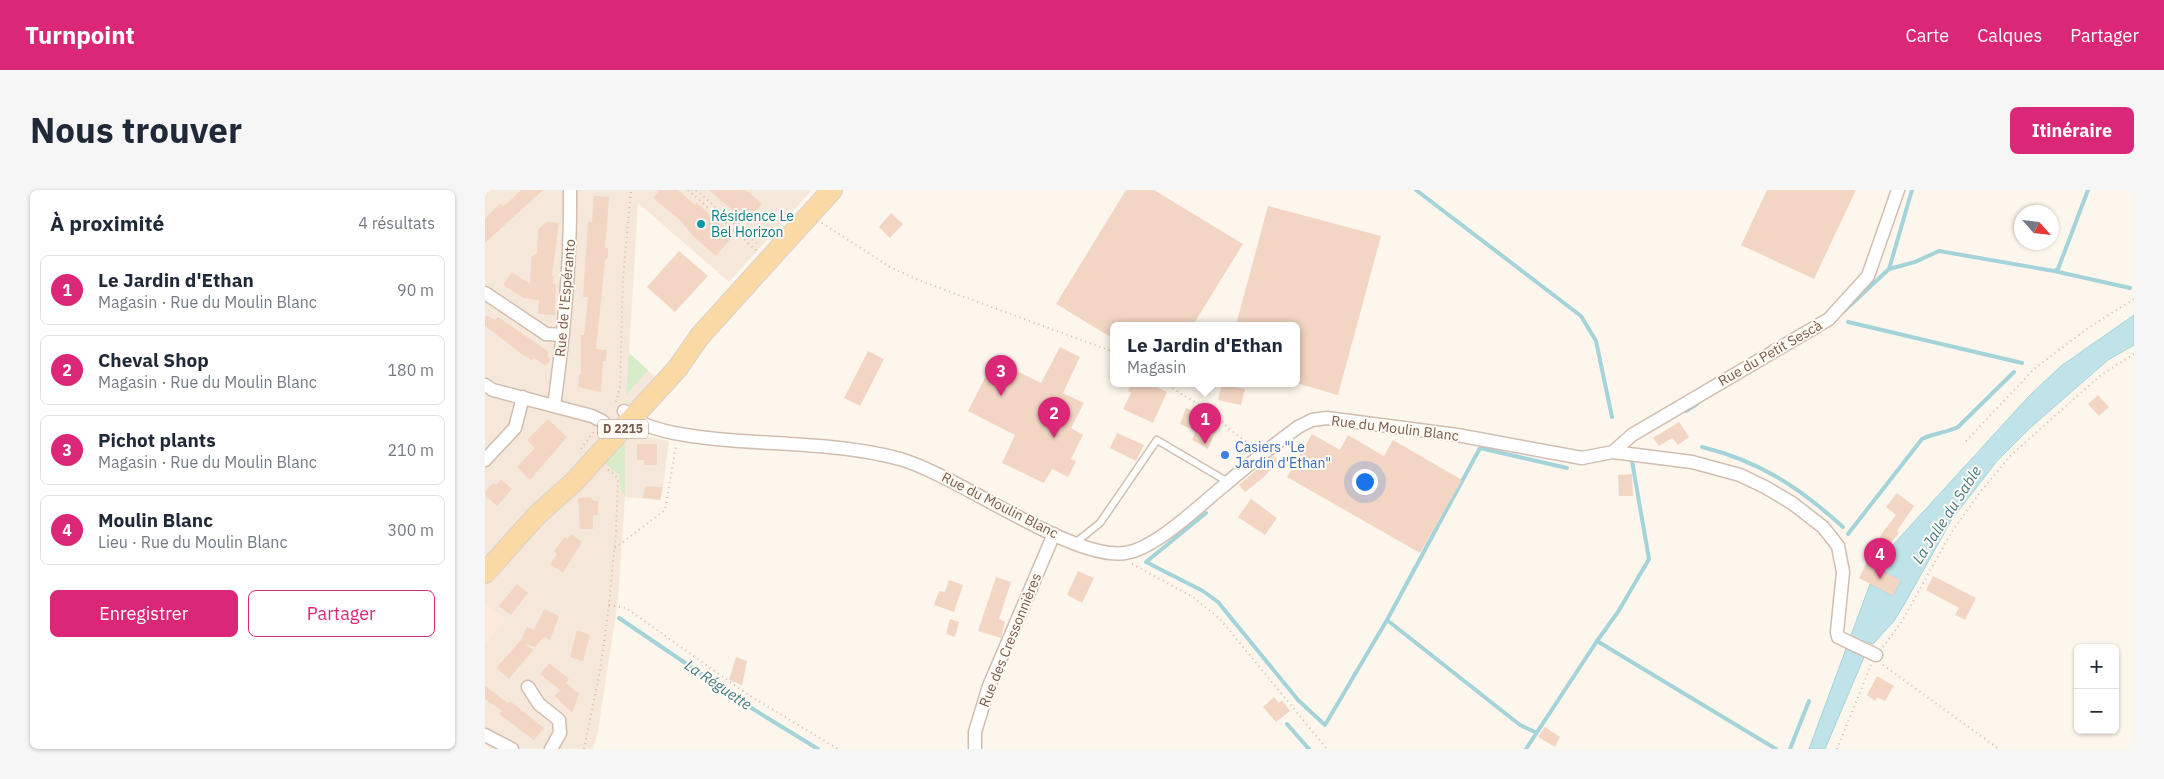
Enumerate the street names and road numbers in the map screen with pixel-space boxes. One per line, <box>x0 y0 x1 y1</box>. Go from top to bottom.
street label: Rue de l'Espéranto <box>551 238 579 358</box>
street label: Rue du Petit Sescà <box>1715 316 1826 390</box>
street label: Rue du Moulin Blanc <box>1330 411 1460 445</box>
road number: D 2215 <box>598 420 648 438</box>
street label: Rue du Moulin Blanc <box>939 468 1061 542</box>
street label: Rue des Cressonnières <box>975 570 1045 710</box>

